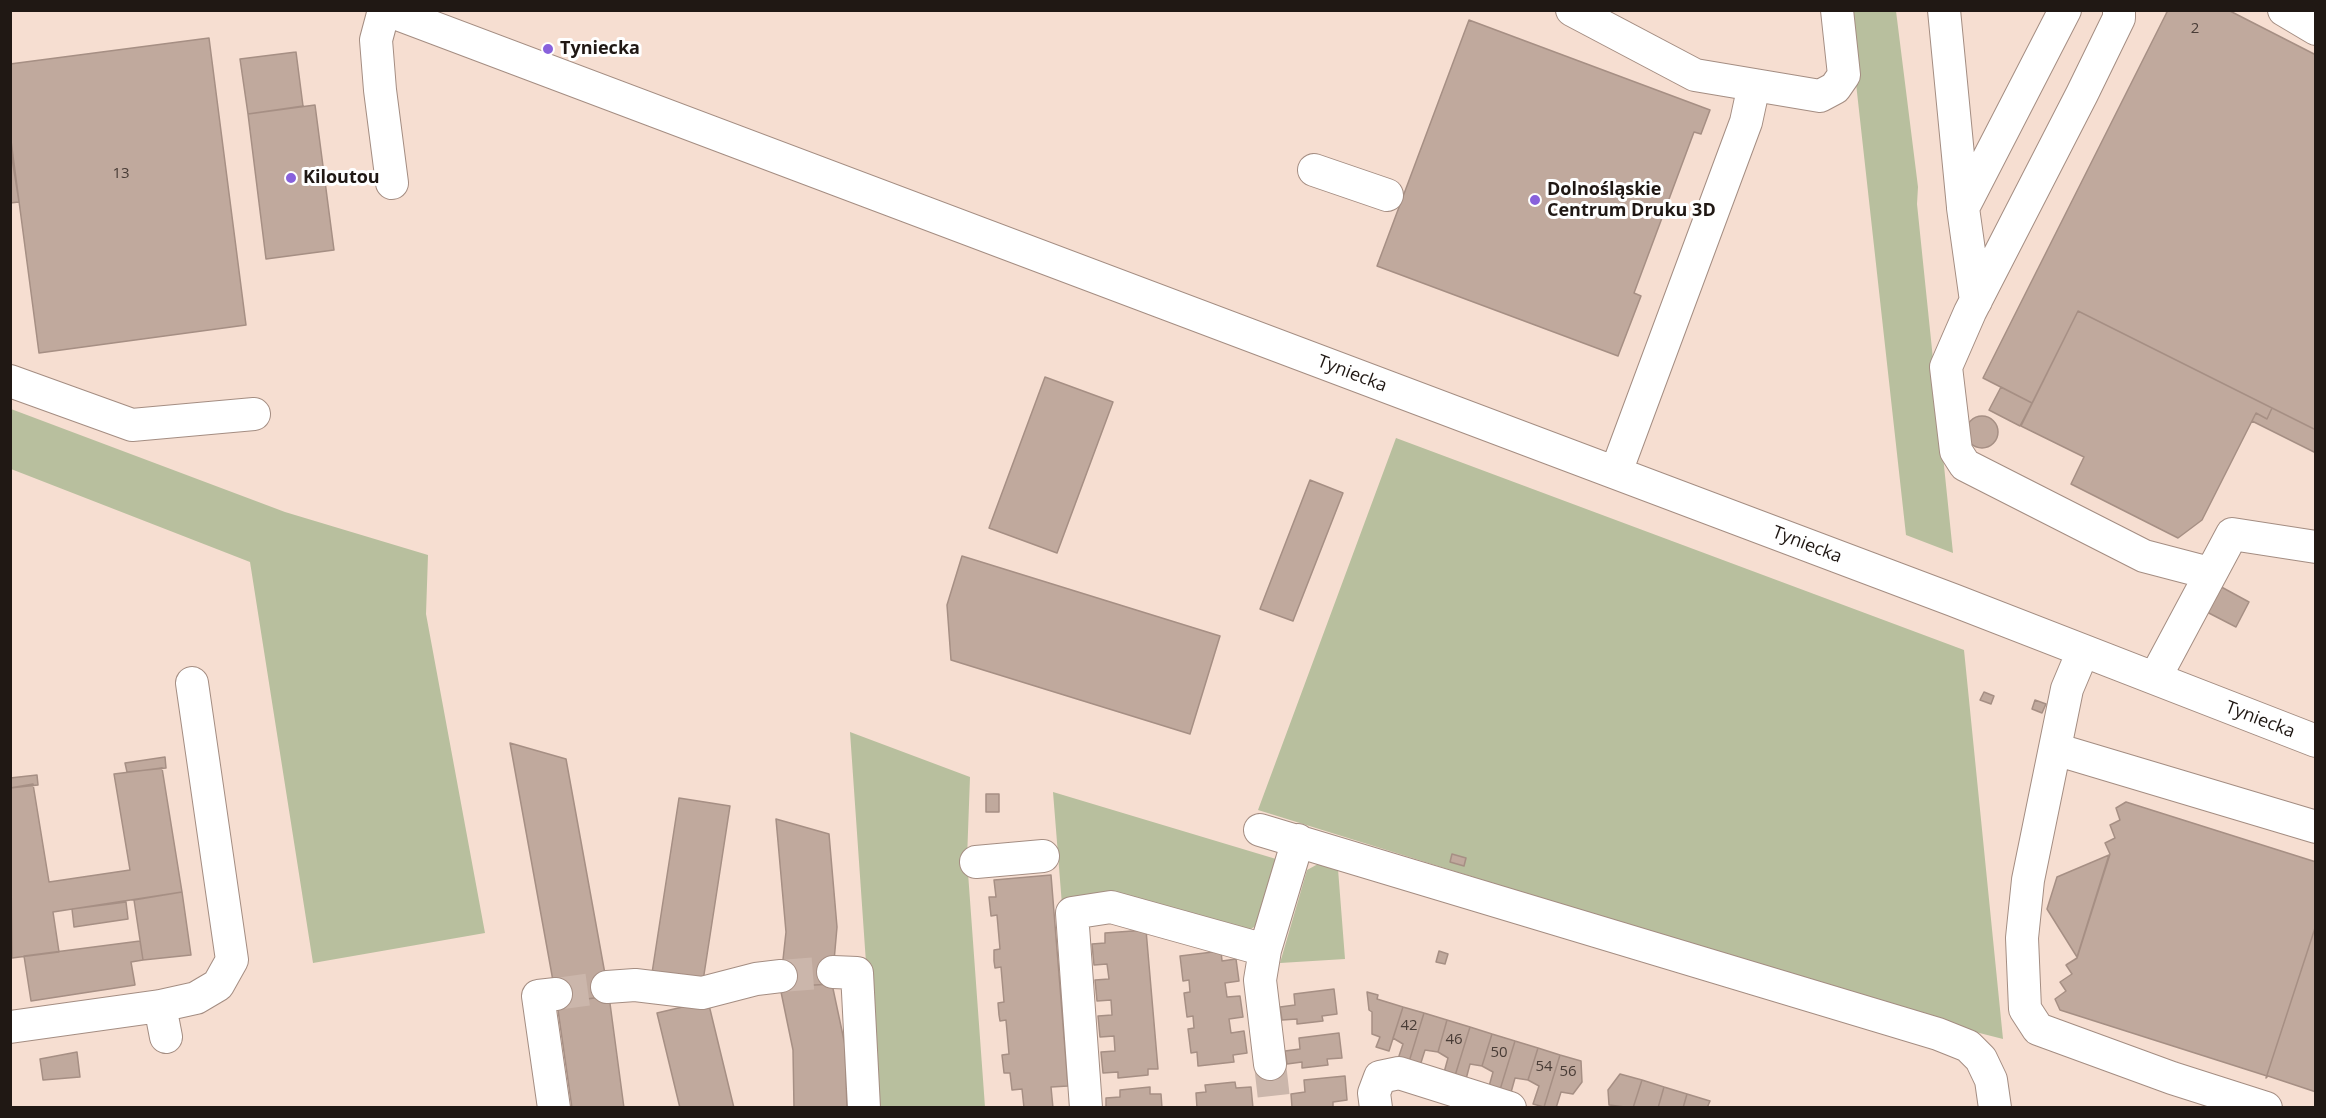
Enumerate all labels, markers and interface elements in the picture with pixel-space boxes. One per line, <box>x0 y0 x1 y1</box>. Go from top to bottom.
house number: 2 <box>2191 20 2199 38</box>
place label: Tyniecka <box>560 38 640 60</box>
marker: Tyniecka <box>541 42 555 56</box>
house number: 13 <box>112 165 130 183</box>
place label: Kiloutou <box>303 167 380 189</box>
marker: Kiloutou <box>284 171 298 185</box>
place label: Dolnośląskie Centrum Druku 3D <box>1547 179 1716 222</box>
marker: Dolnośląskie Centrum Druku 3D <box>1528 193 1542 207</box>
street label: Tyniecka <box>1314 351 1390 397</box>
street label: Tyniecka <box>1769 522 1845 568</box>
street label: Tyniecka <box>2222 697 2298 743</box>
house number: 42 <box>1400 1017 1418 1035</box>
house number: 46 <box>1445 1031 1463 1049</box>
house number: 50 <box>1490 1044 1508 1062</box>
house number: 54 <box>1535 1058 1553 1076</box>
house number: 56 <box>1559 1063 1577 1081</box>

